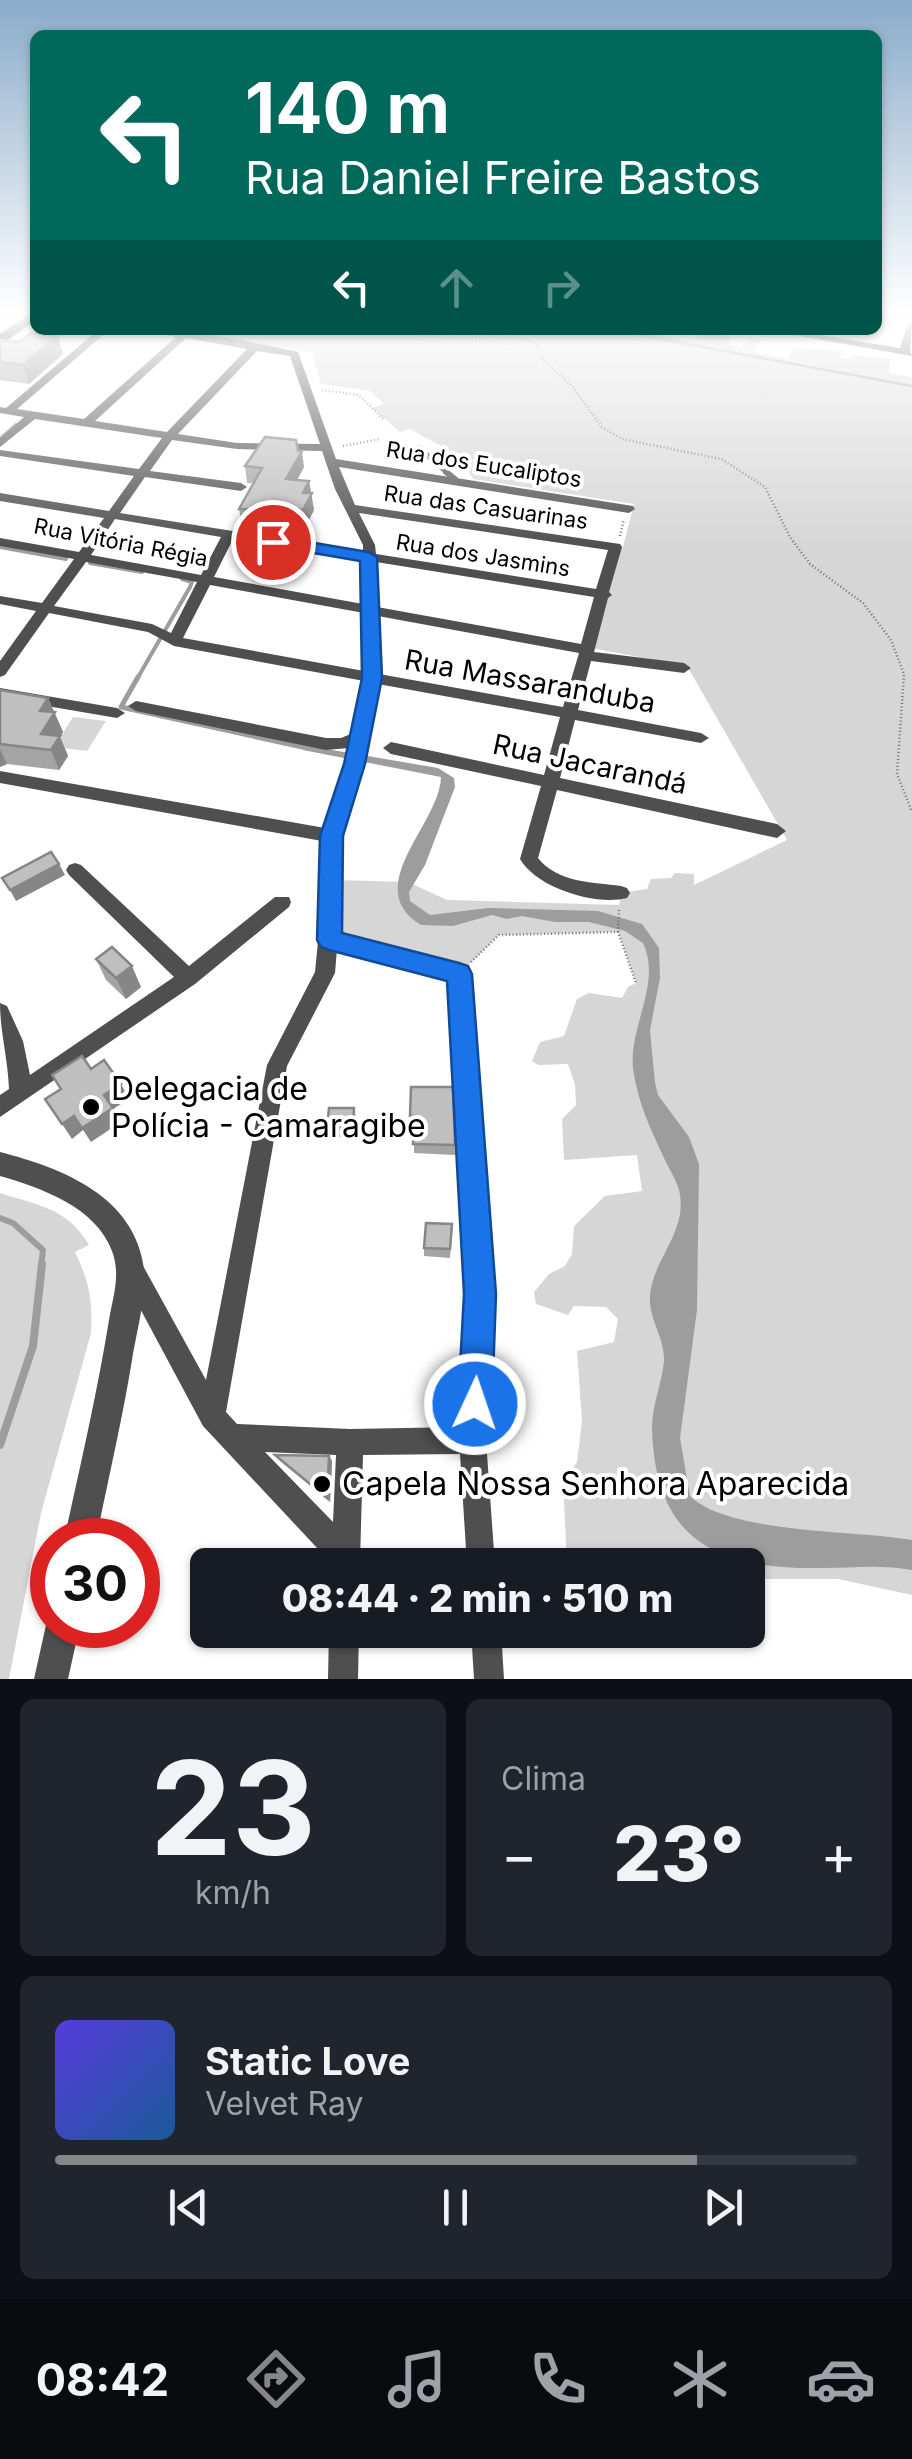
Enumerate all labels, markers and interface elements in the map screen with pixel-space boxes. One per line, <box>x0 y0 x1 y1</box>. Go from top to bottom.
text: 140 m <box>245 65 450 150</box>
icon: left <box>80 70 210 200</box>
text: Rua Daniel Freire Bastos <box>245 150 761 205</box>
icon: left <box>324 260 379 315</box>
icon: ahead <box>429 260 484 315</box>
icon: right <box>534 260 589 315</box>
street label: Rua dos Eucaliptos <box>384 436 584 492</box>
street label: Rua das Casuarinas <box>382 480 590 534</box>
pin <box>231 500 316 585</box>
street label: Rua Vitória Régia <box>32 512 210 572</box>
icon: arrive <box>246 515 301 570</box>
street label: Rua dos Jasmins <box>394 528 572 582</box>
street label: Rua Massaranduba <box>402 642 658 720</box>
street label: Rua Jacarandá <box>490 727 690 801</box>
place label: Delegacia de Polícia - Camaragibe <box>111 1069 426 1145</box>
marker: Delegacia de Polícia - Camaragibe <box>80 1096 102 1118</box>
position arrow <box>423 1352 527 1456</box>
place label: Capela Nossa Senhora Aparecida <box>342 1464 849 1503</box>
marker: Capela Nossa Senhora Aparecida <box>311 1473 333 1495</box>
speed limit sign: 30 <box>30 1518 160 1648</box>
text: 08:44 · 2 min · 510 m <box>282 1575 673 1621</box>
text: 23 <box>150 1729 316 1886</box>
text: Clima <box>501 1759 586 1798</box>
text: 23° <box>613 1808 745 1899</box>
text: − <box>501 1822 537 1888</box>
text: + <box>821 1822 857 1888</box>
text: km/h <box>195 1873 271 1912</box>
text: Static Love <box>205 2038 410 2084</box>
text: Velvet Ray <box>205 2084 363 2123</box>
icon: previous <box>161 2180 216 2235</box>
icon: pause <box>428 2180 483 2235</box>
icon: next <box>696 2180 751 2235</box>
icon: directions <box>241 2344 311 2414</box>
icon: music <box>382 2344 452 2414</box>
icon: phone <box>523 2344 593 2414</box>
icon: climate <box>665 2344 735 2414</box>
icon: car <box>806 2344 876 2414</box>
text: 08:42 <box>36 2352 169 2407</box>

